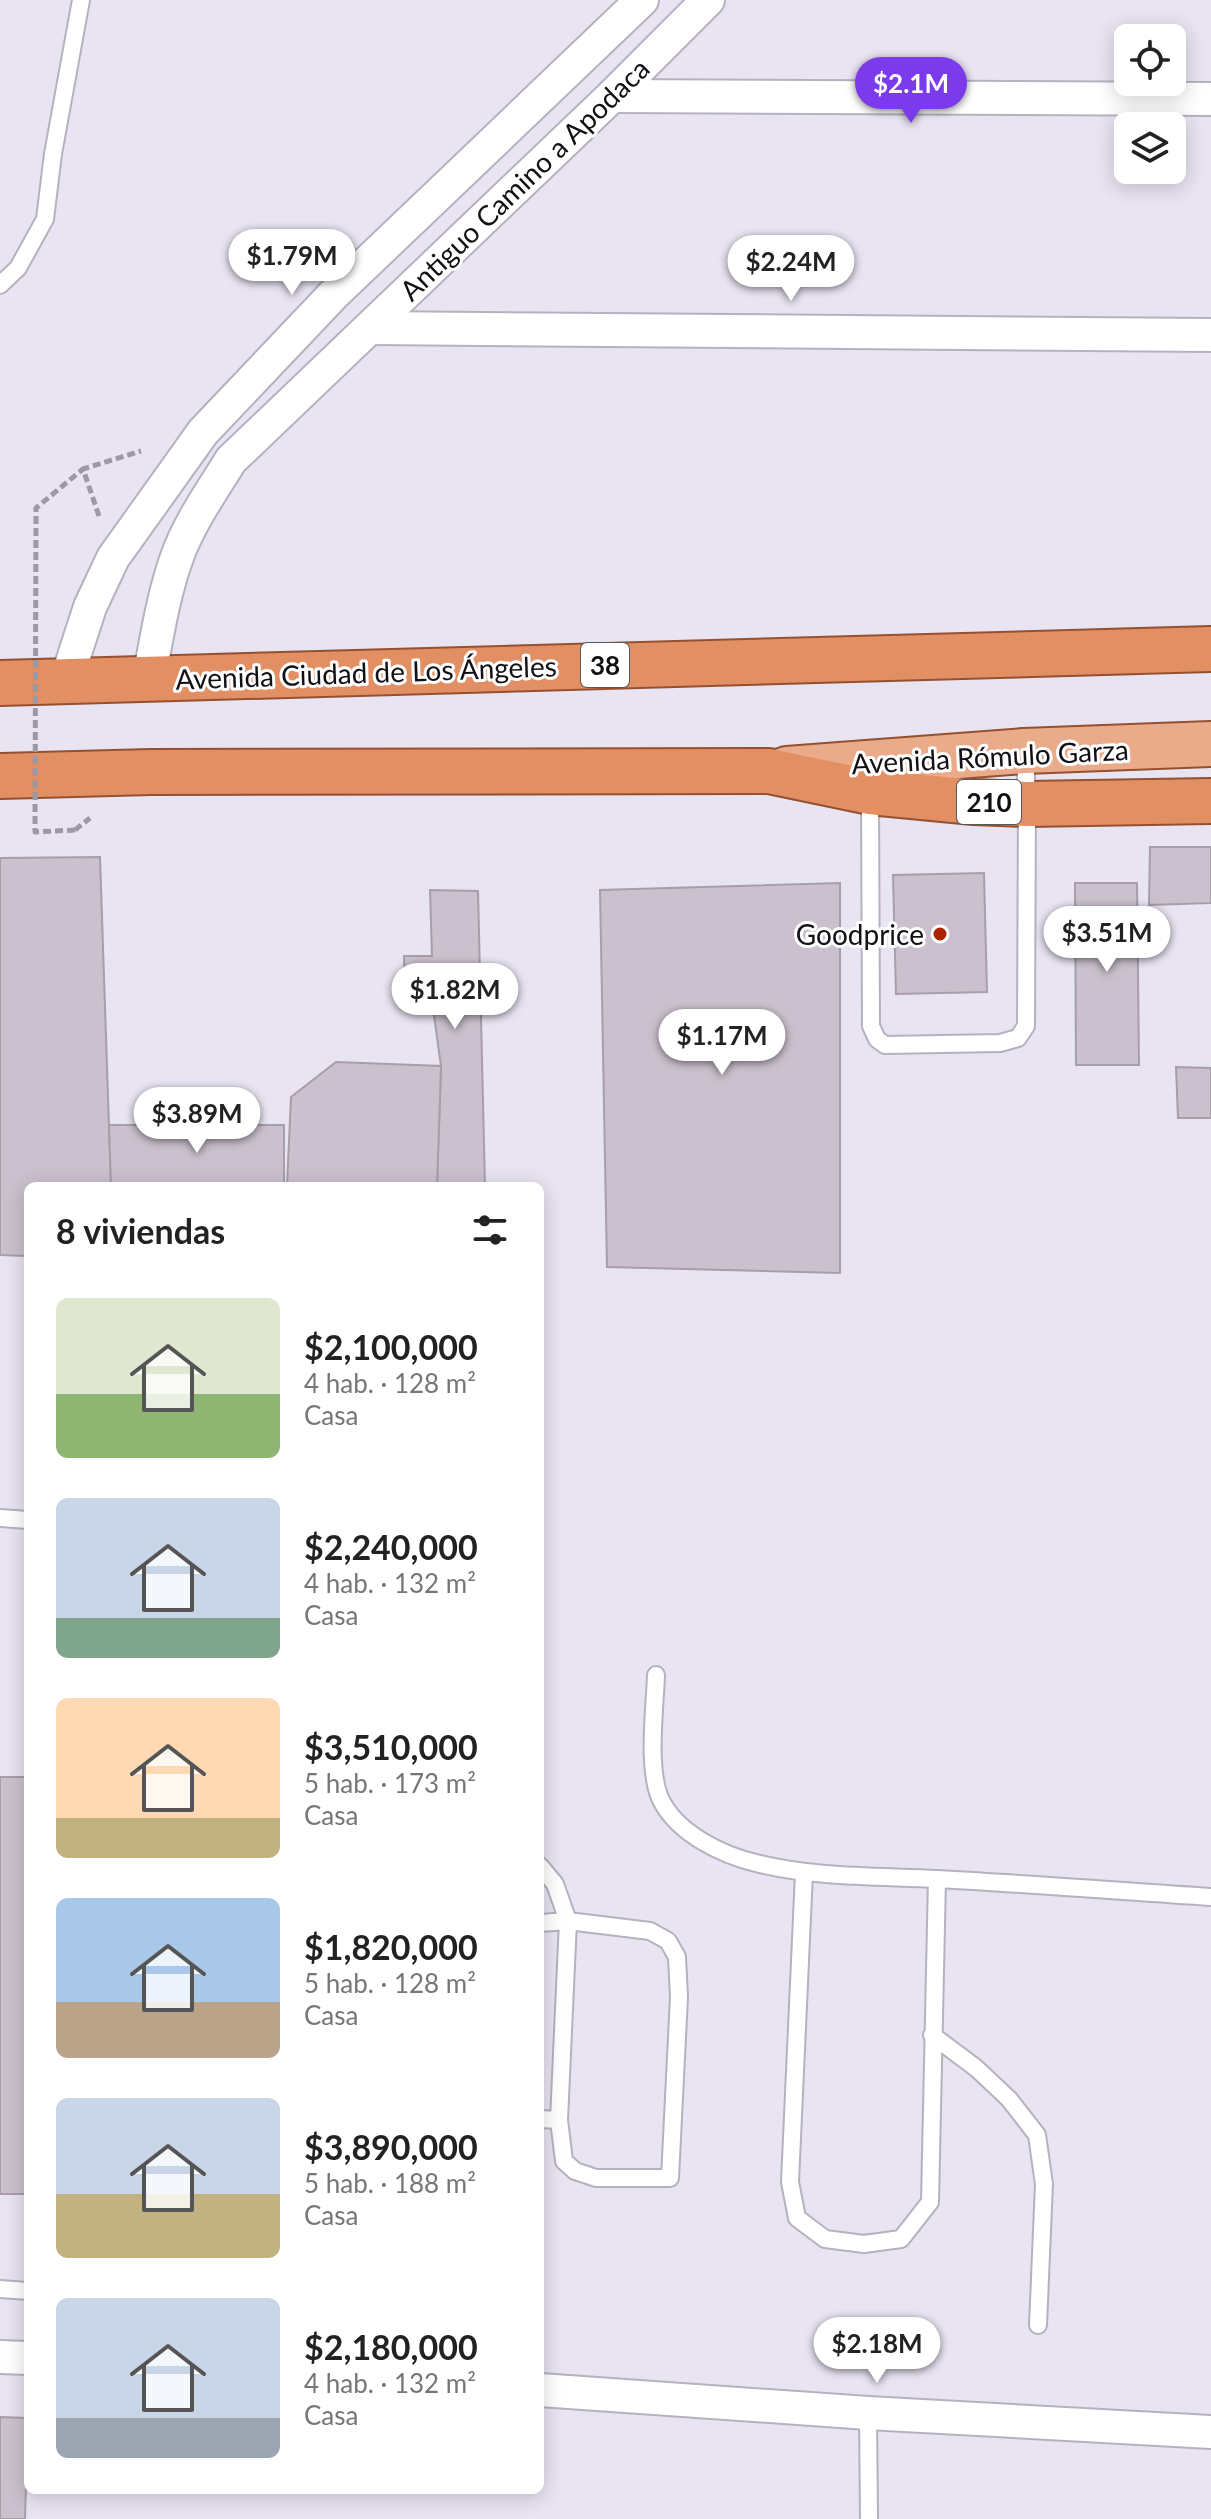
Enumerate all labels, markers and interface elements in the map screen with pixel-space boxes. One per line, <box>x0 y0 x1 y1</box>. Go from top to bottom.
map controls <box>1114 24 1186 184</box>
button: locate <box>1114 24 1186 96</box>
street label: Antiguo Camino a Apodaca <box>392 51 656 307</box>
pin: $2.1M <box>855 57 967 125</box>
text: $2.1M <box>873 67 949 99</box>
button: layers <box>1114 112 1186 184</box>
pin: $1.79M <box>227 229 357 297</box>
pin: $2.24M <box>726 235 856 303</box>
text: $1.79M <box>246 239 338 271</box>
text: $2.24M <box>745 245 837 277</box>
road number: 38 <box>581 643 629 687</box>
street label: Avenida Ciudad de Los Ángeles <box>175 648 557 696</box>
street label: Avenida Rómulo Garza <box>850 732 1130 780</box>
road number: 210 <box>957 780 1021 824</box>
pin: $3.51M <box>1042 906 1172 974</box>
text: $3.51M <box>1061 916 1153 948</box>
place label: Goodprice <box>796 917 924 951</box>
marker: Goodprice <box>931 925 949 943</box>
pin: $1.82M <box>390 963 520 1031</box>
text: $1.82M <box>409 973 501 1005</box>
pin: $1.17M <box>657 1009 787 1077</box>
text: $1.17M <box>676 1019 768 1051</box>
pin: $3.89M <box>132 1087 262 1155</box>
text: $3.89M <box>151 1097 243 1129</box>
icon: filters <box>468 1208 512 1252</box>
text: 8 viviendas <box>56 1210 225 1251</box>
text: $2,100,000 <box>304 1326 478 1367</box>
icon: home <box>120 1330 216 1426</box>
text: 4 hab. · 128 m² <box>304 1367 476 1399</box>
text: Casa <box>304 1399 358 1431</box>
text: $2,240,000 <box>304 1526 478 1567</box>
icon: home <box>120 1530 216 1626</box>
text: 4 hab. · 132 m² <box>304 1567 476 1599</box>
text: Casa <box>304 1599 358 1631</box>
text: $3,510,000 <box>304 1726 478 1767</box>
icon: home <box>120 1730 216 1826</box>
text: 5 hab. · 173 m² <box>304 1767 476 1799</box>
text: Casa <box>304 1799 358 1831</box>
text: $1,820,000 <box>304 1926 478 1967</box>
icon: home <box>120 1930 216 2026</box>
text: 5 hab. · 128 m² <box>304 1967 476 1999</box>
text: Casa <box>304 1999 358 2031</box>
text: $3,890,000 <box>304 2126 478 2167</box>
icon: home <box>120 2130 216 2226</box>
text: 5 hab. · 188 m² <box>304 2167 476 2199</box>
text: Casa <box>304 2199 358 2231</box>
pin: $2.18M <box>812 2317 942 2385</box>
text: $2,180,000 <box>304 2326 478 2367</box>
text: $2.18M <box>831 2327 923 2359</box>
icon: home <box>120 2330 216 2426</box>
text: 4 hab. · 132 m² <box>304 2367 476 2399</box>
text: Casa <box>304 2399 358 2431</box>

